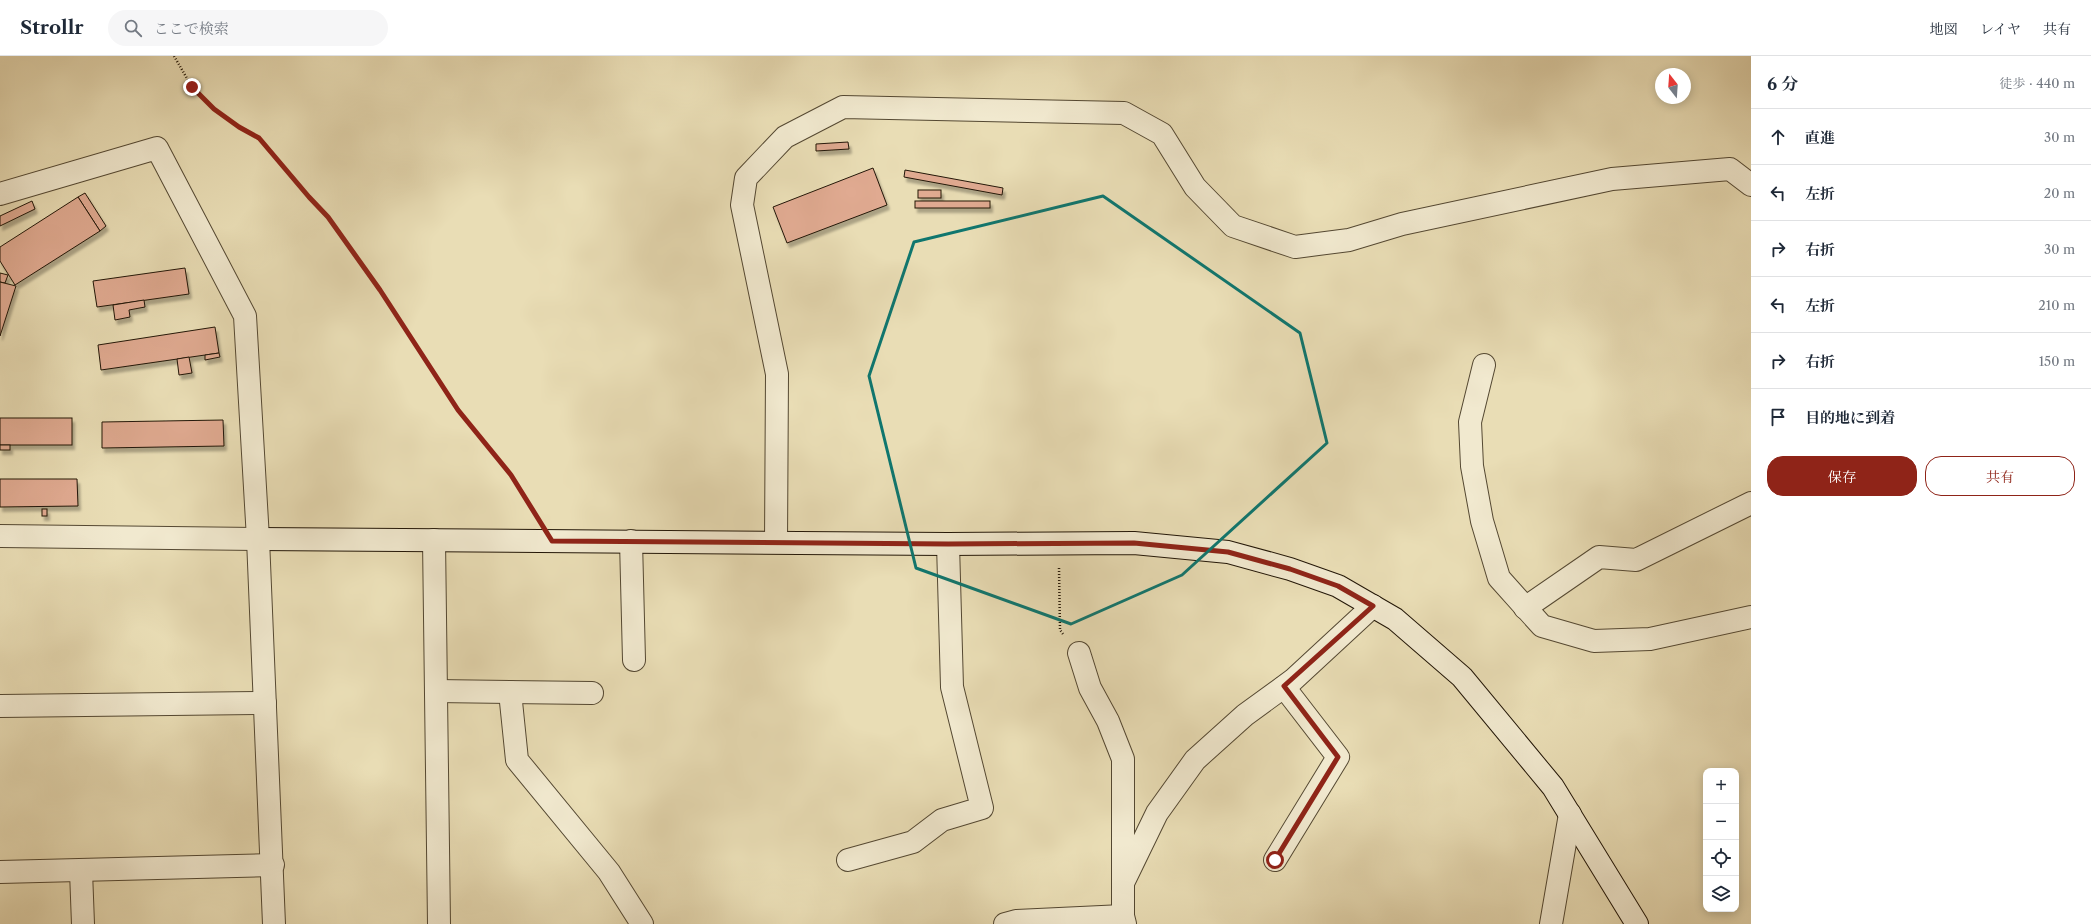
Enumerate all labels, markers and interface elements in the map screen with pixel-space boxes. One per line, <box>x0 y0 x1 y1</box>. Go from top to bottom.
search box <box>108 10 388 46</box>
text: Strollr <box>20 16 84 39</box>
icon: search <box>122 17 144 39</box>
text: ここで検索 <box>154 19 229 38</box>
text: 地図 <box>1930 20 1958 38</box>
text: レイヤ <box>1980 20 2021 38</box>
text: 共有 <box>2043 20 2071 38</box>
north arrow <box>1655 68 1691 104</box>
text: 6 分 <box>1767 74 1798 94</box>
text: 徒歩 · 440 m <box>2000 75 2075 91</box>
route end <box>183 78 201 96</box>
icon: ahead <box>1767 126 1789 148</box>
text: 直進 <box>1805 128 1835 147</box>
text: 30 m <box>2044 129 2075 145</box>
icon: left <box>1767 182 1789 204</box>
text: 左折 <box>1805 184 1835 203</box>
text: 20 m <box>2044 185 2075 201</box>
icon: right <box>1767 238 1789 260</box>
text: 右折 <box>1805 240 1835 259</box>
text: 30 m <box>2044 241 2075 257</box>
icon: left <box>1767 294 1789 316</box>
text: 左折 <box>1805 296 1835 315</box>
text: 210 m <box>2038 297 2075 313</box>
icon: right <box>1767 350 1789 372</box>
text: 右折 <box>1805 352 1835 371</box>
text: 150 m <box>2039 353 2075 369</box>
icon: arrive <box>1767 406 1789 428</box>
text: 目的地に到着 <box>1805 408 1895 427</box>
button: 保存 <box>1767 456 1917 496</box>
button: 共有 <box>1925 456 2075 496</box>
map controls <box>1703 768 1739 912</box>
button: + <box>1703 768 1739 804</box>
button: − <box>1703 804 1739 840</box>
button: locate <box>1703 840 1739 876</box>
route start <box>1266 851 1284 869</box>
button: layers <box>1703 876 1739 912</box>

